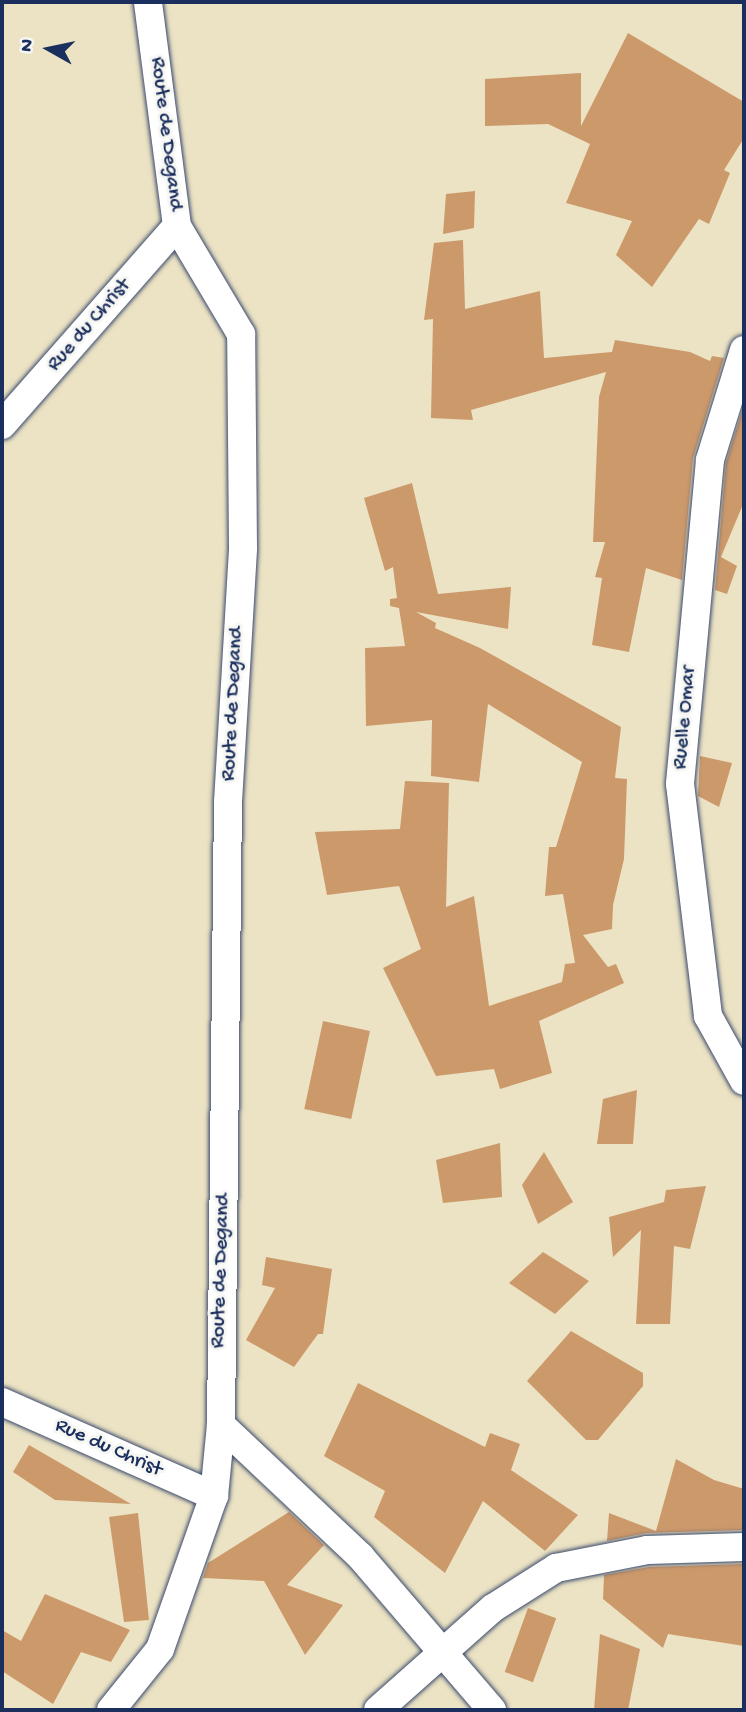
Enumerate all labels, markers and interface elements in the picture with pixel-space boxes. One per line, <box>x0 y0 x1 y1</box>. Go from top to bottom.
north arrow <box>14 14 84 84</box>
text: N <box>15 38 40 54</box>
street label: Route de Degand <box>143 56 187 212</box>
street label: Rue du Christ <box>43 274 137 378</box>
street label: Route de Degand <box>217 626 251 782</box>
street label: Ruelle Omar <box>669 665 703 771</box>
street label: Route de Degand <box>207 1193 237 1349</box>
street label: Rue du Christ <box>50 1414 166 1484</box>

